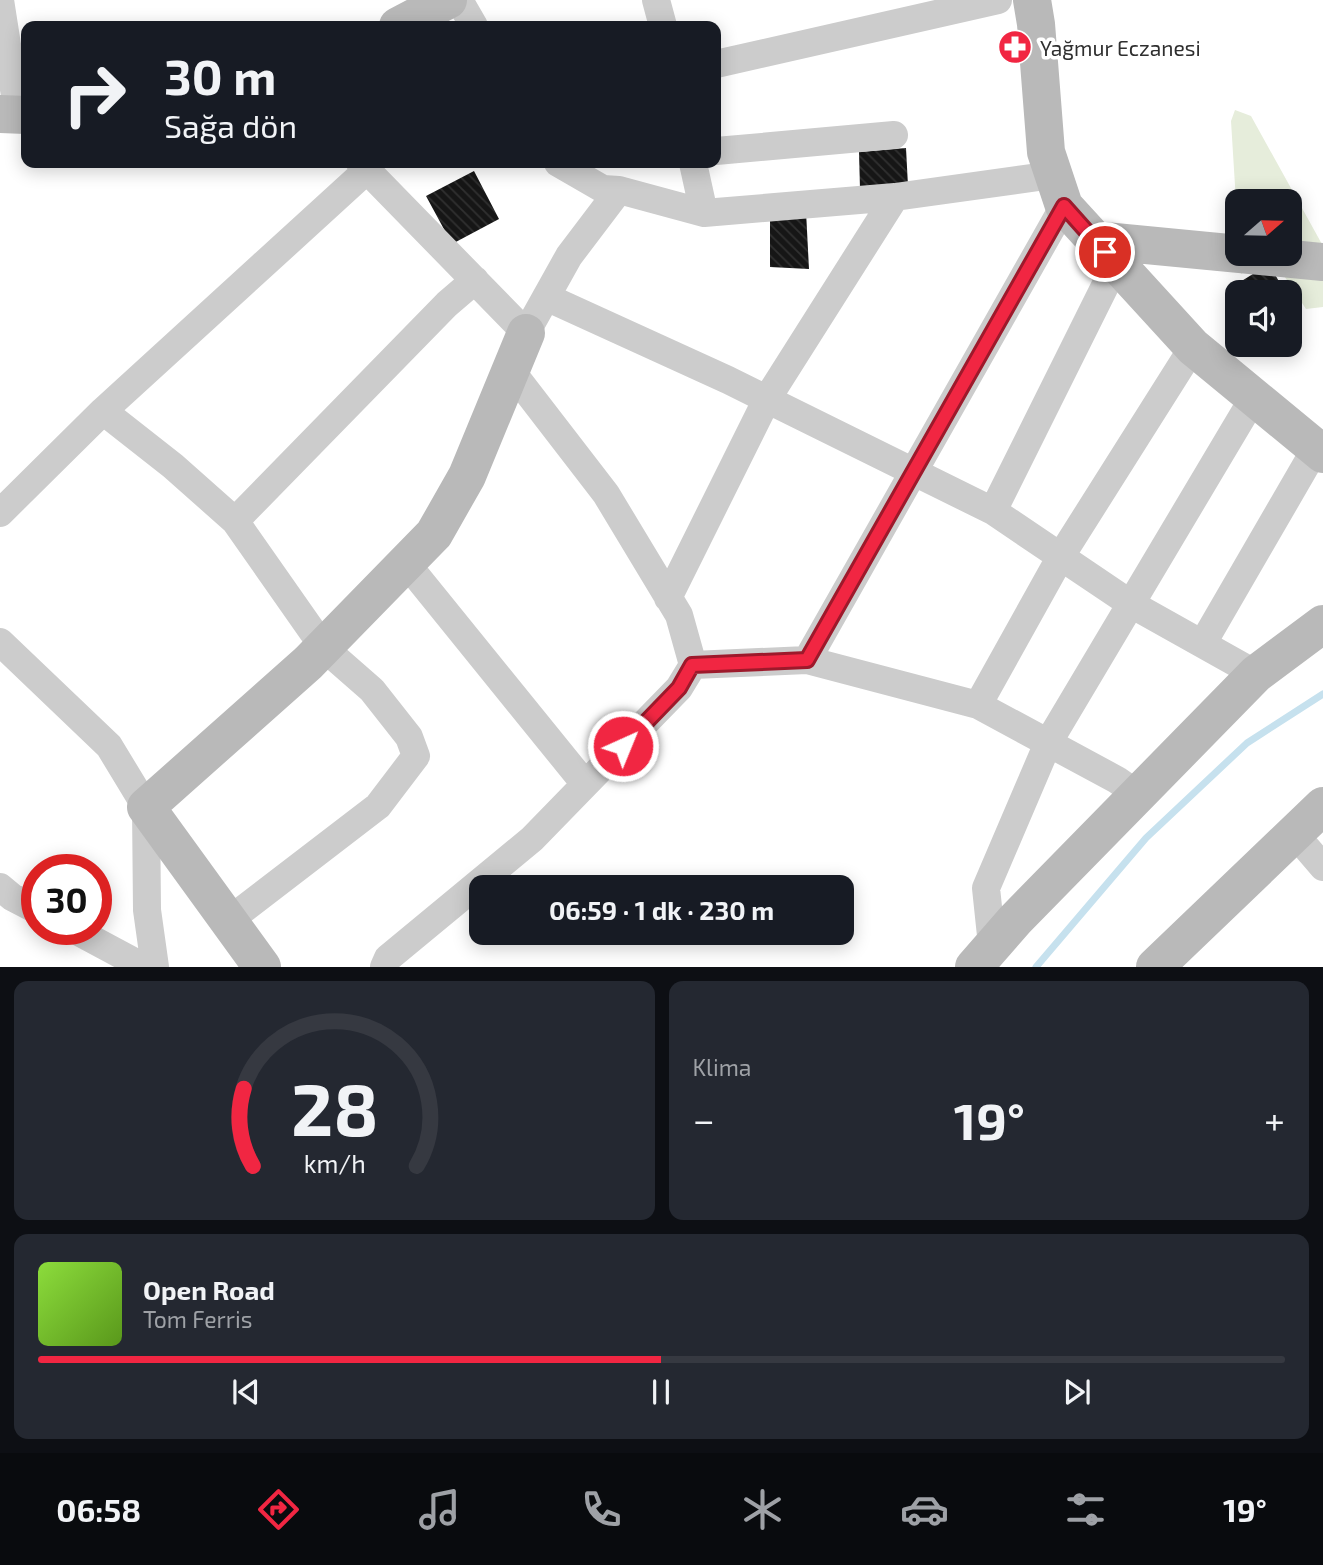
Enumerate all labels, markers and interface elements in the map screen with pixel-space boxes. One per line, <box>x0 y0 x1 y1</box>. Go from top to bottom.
pharmacy icon: Yağmur Eczanesi <box>996 28 1034 66</box>
place label: Yağmur Eczanesi <box>1040 35 1201 60</box>
text: 30 m <box>164 46 276 105</box>
icon: right <box>49 49 140 140</box>
text: Sağa dön <box>164 106 297 144</box>
north arrow <box>1225 189 1302 266</box>
map controls <box>1225 189 1302 357</box>
pin <box>1075 222 1135 282</box>
icon: arrive <box>1086 233 1124 271</box>
button: sound <box>1225 280 1302 357</box>
position arrow <box>586 709 660 783</box>
speed limit sign: 30 <box>21 854 112 945</box>
text: 06:59 · 1 dk · 230 m <box>549 894 774 925</box>
text: Klima <box>693 1053 751 1081</box>
text: 28 <box>290 1064 378 1152</box>
text: 19° <box>954 1088 1025 1150</box>
text: − <box>693 1096 715 1142</box>
text: + <box>1264 1096 1285 1142</box>
text: km/h <box>303 1148 365 1178</box>
text: Open Road <box>143 1274 275 1305</box>
text: Tom Ferris <box>143 1305 252 1333</box>
icon: previous <box>227 1373 265 1411</box>
icon: pause <box>642 1373 680 1411</box>
icon: next <box>1058 1373 1096 1411</box>
icon: directions <box>254 1485 303 1534</box>
icon: music <box>415 1485 464 1534</box>
icon: phone <box>577 1485 626 1534</box>
icon: climate <box>738 1485 787 1534</box>
icon: car <box>900 1485 949 1534</box>
icon: filters <box>1061 1485 1110 1534</box>
text: 06:58 <box>56 1490 141 1528</box>
text: 19° <box>1223 1490 1267 1528</box>

